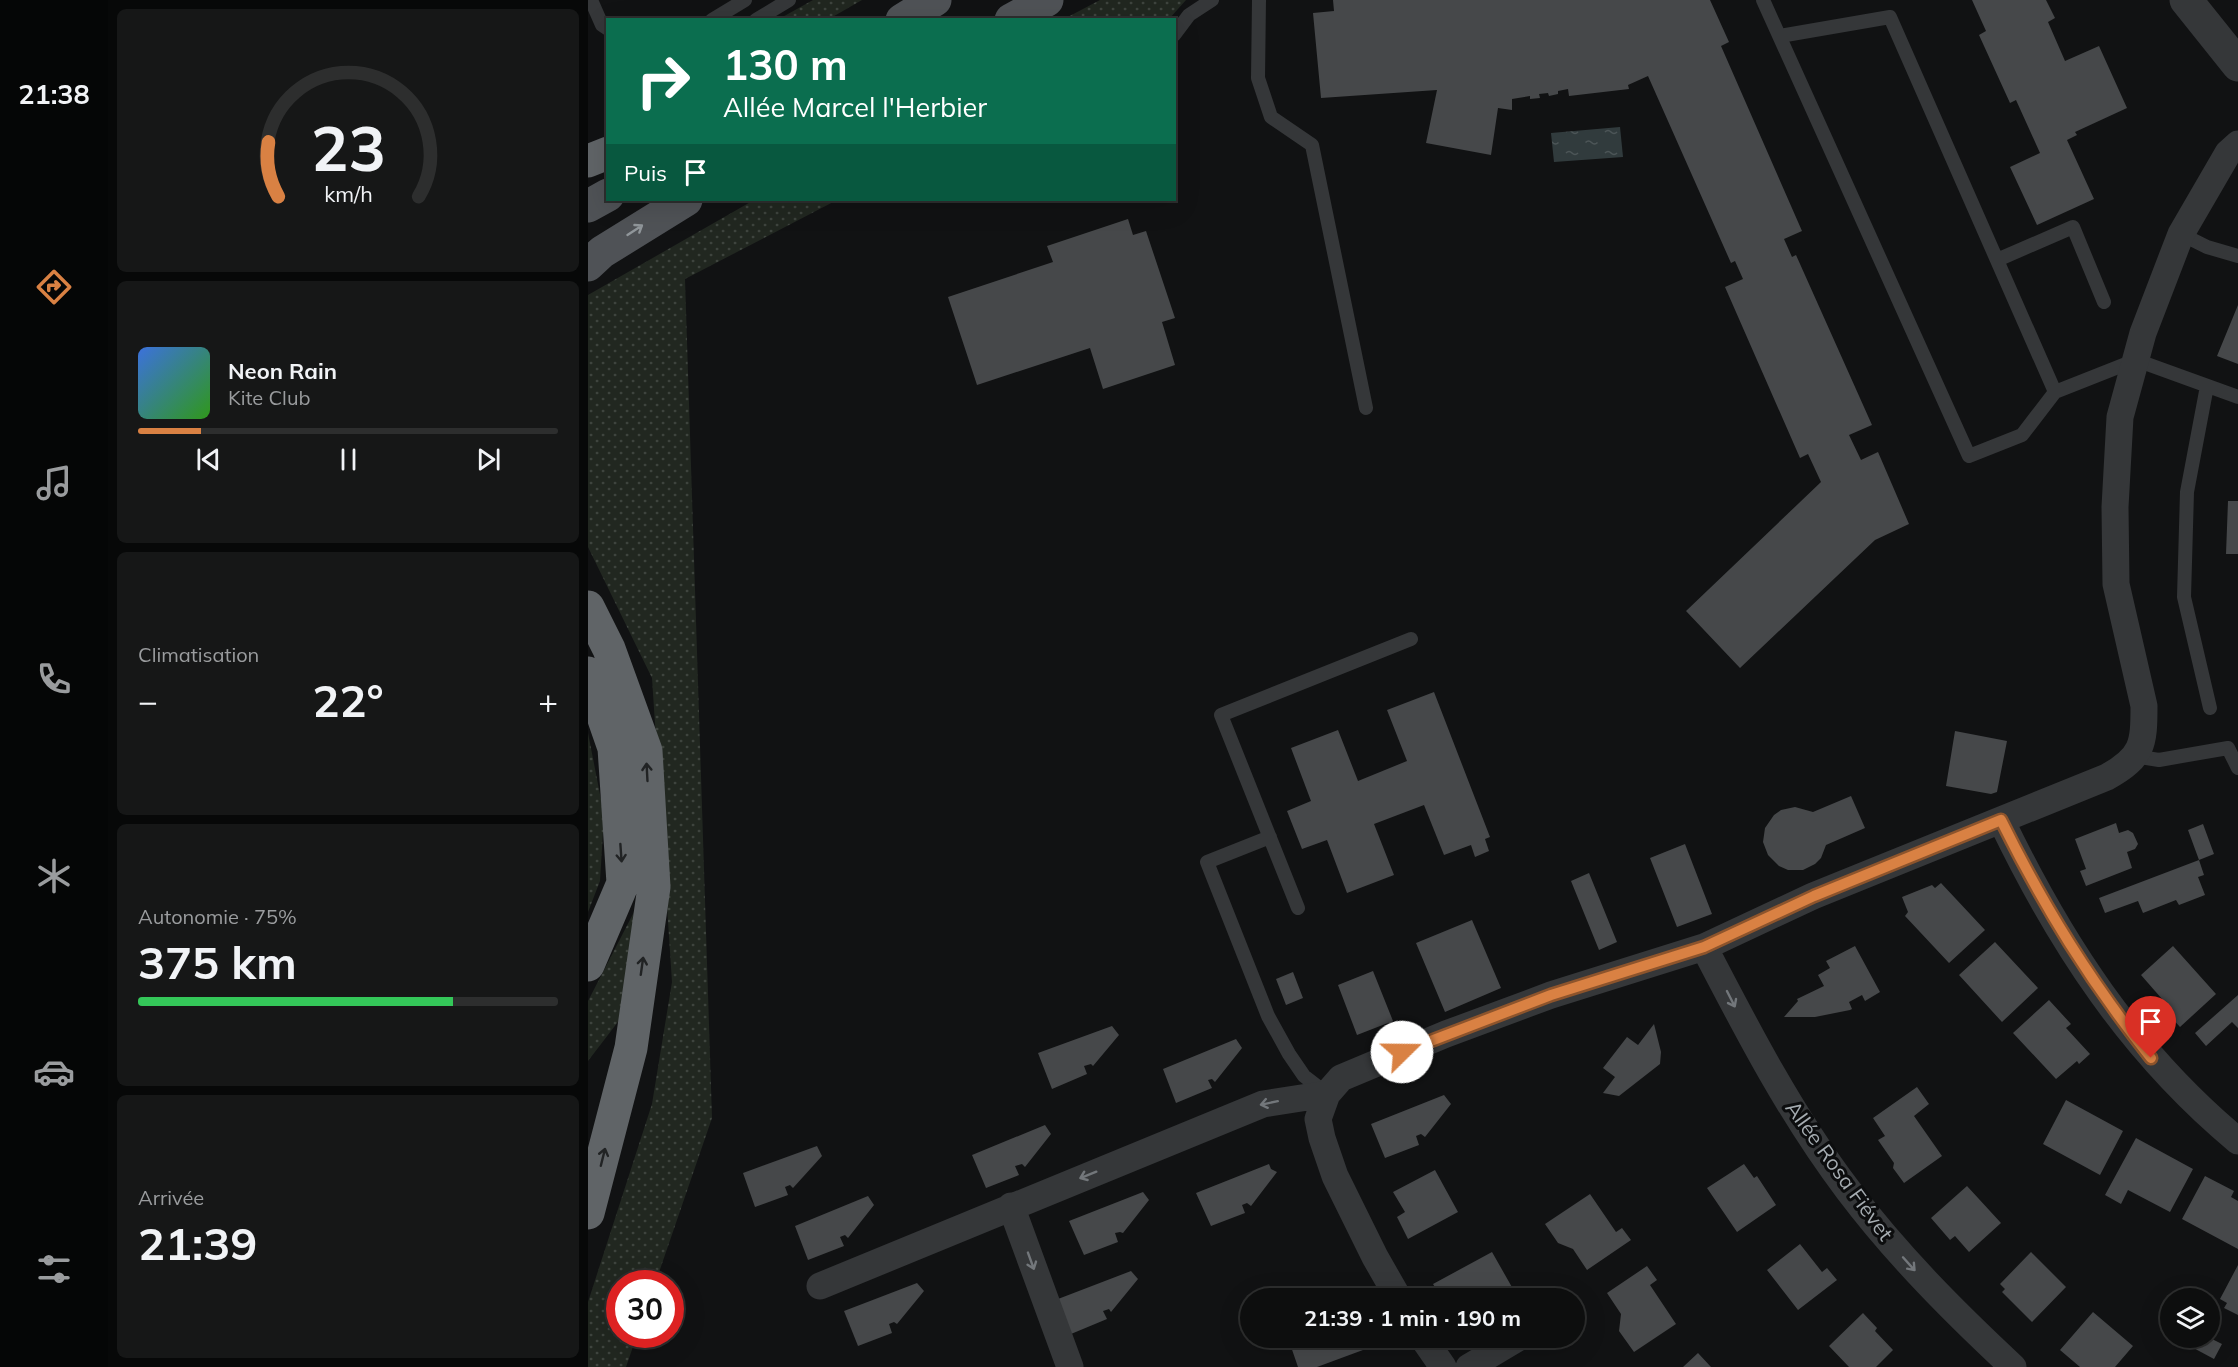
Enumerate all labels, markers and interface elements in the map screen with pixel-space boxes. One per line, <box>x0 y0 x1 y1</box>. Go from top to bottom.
text: 130 m <box>723 38 848 91</box>
icon: right <box>624 42 702 120</box>
text: 21:38 <box>18 77 90 111</box>
text: Allée Marcel l'Herbier <box>723 90 987 124</box>
text: 23 <box>311 108 385 187</box>
icon: arrive <box>679 156 712 189</box>
text: Puis <box>624 159 667 187</box>
text: km/h <box>324 181 372 208</box>
one-way arrow <box>626 224 643 236</box>
icon: directions <box>33 266 75 308</box>
text: Neon Rain <box>228 357 337 385</box>
text: Kite Club <box>228 385 310 410</box>
icon: previous <box>192 443 225 476</box>
icon: pause <box>332 443 365 476</box>
icon: next <box>472 443 505 476</box>
icon: music <box>33 462 75 504</box>
text: Climatisation <box>138 642 259 667</box>
icon: phone <box>33 658 75 700</box>
text: 22° <box>312 672 384 728</box>
text: − <box>138 680 158 721</box>
text: + <box>538 680 558 721</box>
one-way arrow <box>642 762 653 782</box>
one-way arrow <box>616 843 627 863</box>
icon: climate <box>33 855 75 897</box>
text: Autonomie · 75% <box>138 904 297 929</box>
text: 375 km <box>138 934 297 990</box>
one-way arrow <box>637 957 648 976</box>
one-way arrow <box>1726 989 1737 1007</box>
pin <box>2125 996 2176 1058</box>
icon: arrive <box>2134 1005 2167 1038</box>
position arrow <box>1370 1020 1434 1084</box>
icon: car <box>33 1051 75 1093</box>
street label: Allée Rosa Fiévet <box>1780 1095 1899 1245</box>
one-way arrow <box>1260 1098 1279 1110</box>
one-way arrow <box>597 1147 609 1166</box>
one-way arrow <box>1079 1170 1097 1181</box>
text: Arrivée <box>138 1185 204 1210</box>
text: 21:39 <box>138 1215 257 1271</box>
icon: filters <box>33 1248 75 1290</box>
one-way arrow <box>1027 1251 1038 1270</box>
one-way arrow <box>1902 1257 1916 1272</box>
speed limit sign: 30 <box>606 1270 684 1348</box>
map controls <box>2160 1288 2220 1348</box>
button: layers <box>2160 1288 2220 1348</box>
text: 21:39 · 1 min · 190 m <box>1304 1304 1521 1332</box>

